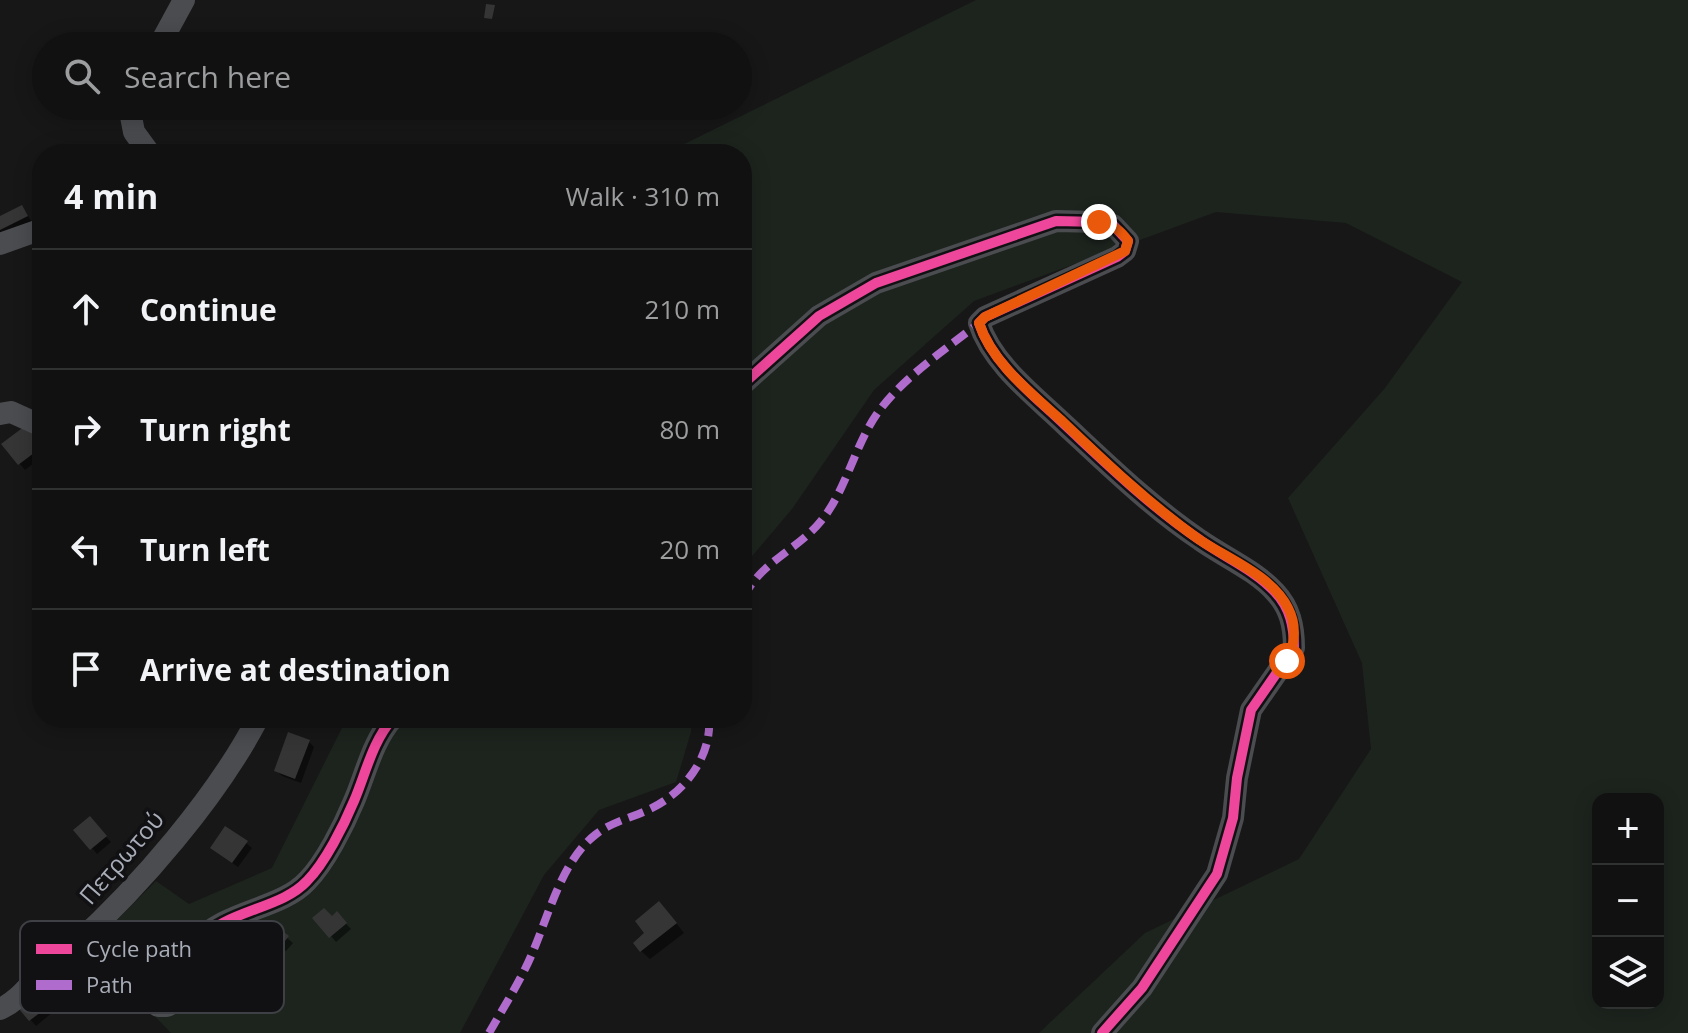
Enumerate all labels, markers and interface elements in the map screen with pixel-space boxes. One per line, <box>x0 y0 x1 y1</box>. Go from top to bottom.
search box <box>32 32 752 120</box>
icon: search <box>60 54 104 98</box>
text: Search here <box>124 56 291 97</box>
text: 4 min <box>64 173 158 219</box>
text: Walk · 310 m <box>566 178 720 214</box>
route end <box>1081 204 1117 240</box>
icon: ahead <box>64 287 108 331</box>
text: Continue <box>140 289 277 330</box>
text: 210 m <box>645 291 720 327</box>
icon: right <box>64 407 108 451</box>
text: Turn right <box>140 409 291 450</box>
text: 80 m <box>659 411 720 447</box>
icon: left <box>64 527 108 571</box>
text: Turn left <box>140 529 270 570</box>
text: 20 m <box>659 531 720 567</box>
route start <box>1269 643 1305 679</box>
icon: arrive <box>64 647 108 691</box>
text: Arrive at destination <box>140 649 451 690</box>
map controls <box>1592 793 1664 1009</box>
button: + <box>1592 793 1664 865</box>
street label: Πετρωτού <box>71 803 171 911</box>
button: − <box>1592 865 1664 937</box>
legend <box>20 921 284 1013</box>
text: Cycle path <box>86 933 192 963</box>
button: layers <box>1592 937 1664 1009</box>
text: Path <box>86 969 133 999</box>

